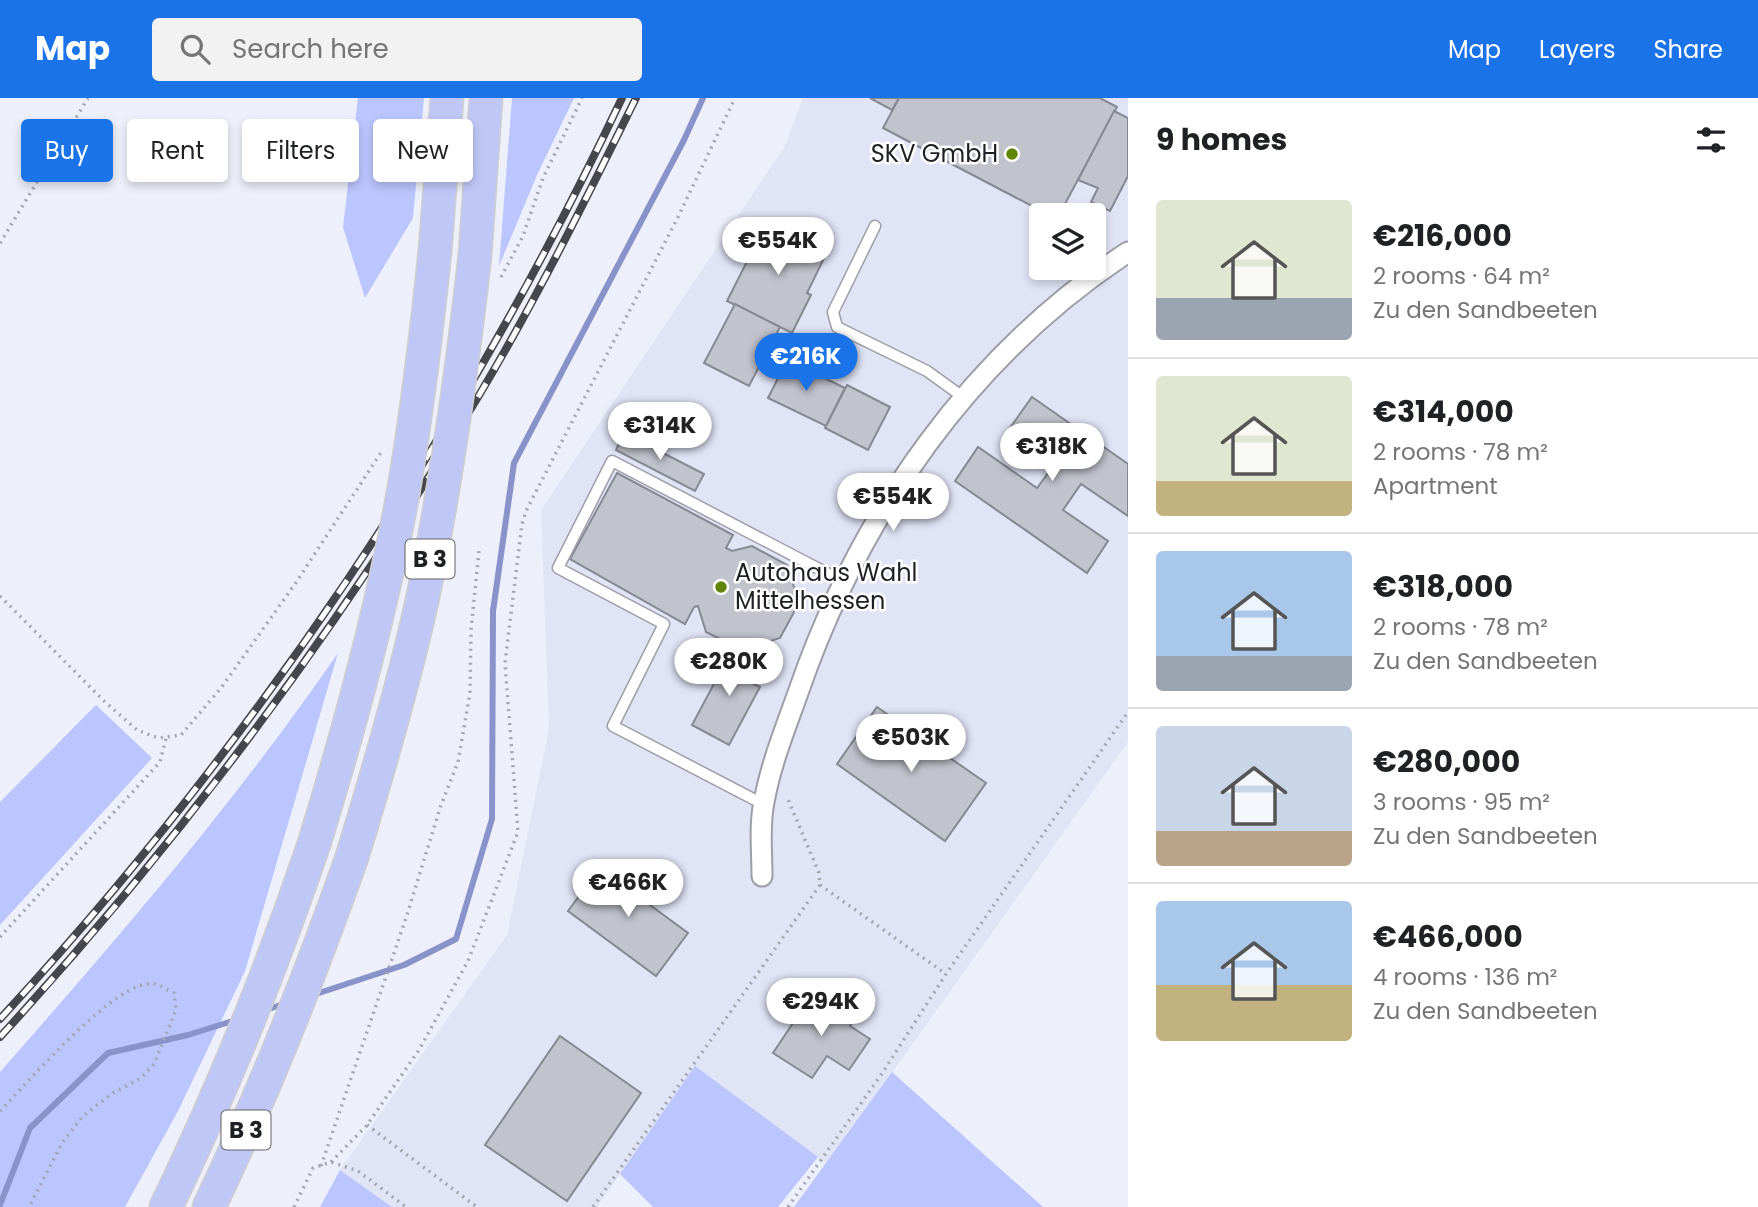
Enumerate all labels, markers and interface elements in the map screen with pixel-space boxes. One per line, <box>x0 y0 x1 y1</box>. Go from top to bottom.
search box <box>152 18 642 81</box>
text: Map <box>35 25 110 72</box>
icon: search <box>176 30 214 68</box>
text: Search here <box>232 31 389 67</box>
text: Map <box>1448 33 1501 66</box>
text: Layers <box>1539 33 1615 66</box>
text: Share <box>1653 33 1723 66</box>
text: 9 homes <box>1156 118 1287 161</box>
chip: Buy <box>21 119 113 182</box>
chip: Rent <box>127 119 228 182</box>
chip: Filters <box>242 119 359 182</box>
chip: New <box>373 119 473 182</box>
icon: filters <box>1692 121 1730 159</box>
place label: SKV GmbH <box>871 137 998 170</box>
marker: SKV GmbH <box>1004 146 1020 162</box>
map controls <box>1029 203 1106 280</box>
button: layers <box>1029 203 1106 280</box>
text: €216,000 <box>1373 214 1512 257</box>
pin: €554K <box>729 218 827 277</box>
text: €554K <box>738 224 818 256</box>
icon: home <box>1212 228 1296 312</box>
text: 2 rooms · 64 m² <box>1373 260 1550 292</box>
text: Zu den Sandbeeten <box>1373 294 1598 326</box>
pin: €216K <box>757 334 855 393</box>
text: €216K <box>771 340 841 372</box>
text: €314,000 <box>1373 390 1514 433</box>
pin: €314K <box>611 402 709 462</box>
icon: home <box>1212 404 1296 488</box>
text: €314K <box>624 409 696 441</box>
pin: €318K <box>1003 424 1101 483</box>
text: €318K <box>1016 430 1088 462</box>
text: 2 rooms · 78 m² <box>1373 436 1548 468</box>
text: Apartment <box>1373 470 1498 502</box>
pin: €554K <box>844 474 942 533</box>
text: €554K <box>853 480 933 512</box>
road number: B 3 <box>406 540 454 579</box>
place label: Autohaus Wahl Mittelhessen <box>735 556 917 617</box>
text: €318,000 <box>1373 565 1513 608</box>
marker: Autohaus Wahl Mittelhessen <box>713 579 729 595</box>
icon: home <box>1212 579 1296 663</box>
text: 2 rooms · 78 m² <box>1373 611 1548 643</box>
pin: €280K <box>680 638 778 698</box>
text: €280K <box>690 645 768 677</box>
text: Zu den Sandbeeten <box>1373 645 1598 677</box>
pin: €503K <box>862 714 960 774</box>
text: €503K <box>872 721 950 753</box>
text: €280,000 <box>1373 740 1520 783</box>
icon: home <box>1212 754 1296 838</box>
text: 3 rooms · 95 m² <box>1373 786 1550 818</box>
text: Zu den Sandbeeten <box>1373 820 1598 852</box>
pin: €466K <box>579 860 677 919</box>
text: €466K <box>588 866 668 898</box>
text: €466,000 <box>1373 915 1523 958</box>
icon: home <box>1212 929 1296 1013</box>
text: 4 rooms · 136 m² <box>1373 961 1557 993</box>
pin: €294K <box>772 978 870 1038</box>
text: €294K <box>782 985 860 1017</box>
text: Zu den Sandbeeten <box>1373 995 1598 1027</box>
road number: B 3 <box>222 1110 270 1149</box>

